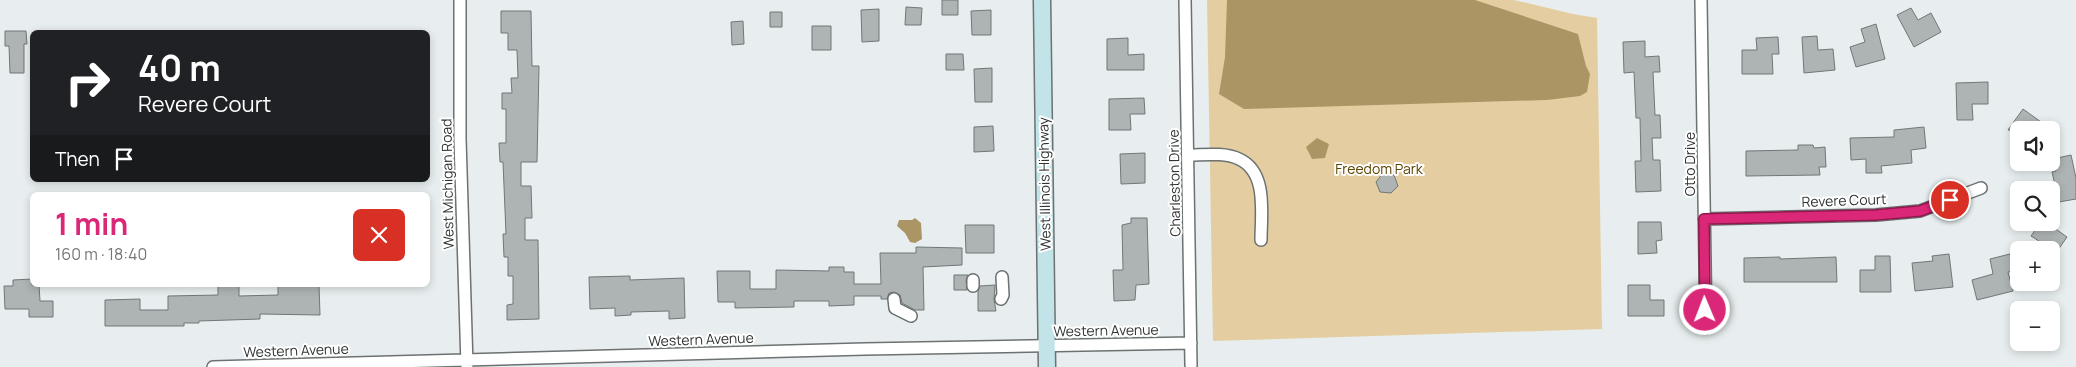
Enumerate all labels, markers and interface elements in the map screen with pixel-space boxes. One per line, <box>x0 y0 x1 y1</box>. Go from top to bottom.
text: 40 m <box>138 44 221 92</box>
icon: right <box>55 50 120 115</box>
text: Revere Court <box>138 89 271 119</box>
street label: West Illinois Highway <box>1033 116 1055 251</box>
street label: West Michigan Road <box>436 118 458 250</box>
map controls <box>2010 121 2060 351</box>
button: sound <box>2010 121 2060 171</box>
street label: Charleston Drive <box>1164 129 1184 237</box>
street label: Otto Drive <box>1680 132 1699 196</box>
icon: arrive <box>110 145 138 173</box>
text: Then <box>55 146 100 172</box>
park label: Freedom Park <box>1335 159 1424 178</box>
pin <box>1929 179 1971 221</box>
button: search <box>2010 181 2060 231</box>
icon: arrive <box>1936 186 1964 214</box>
street label: Revere Court <box>1801 189 1887 211</box>
text: 1 min <box>55 203 128 244</box>
button: close <box>353 209 405 261</box>
button: + <box>2010 241 2060 291</box>
text: 160 m · 18:40 <box>55 243 147 265</box>
position arrow <box>1678 283 1730 335</box>
button: − <box>2010 301 2060 351</box>
street label: Western Avenue <box>1053 320 1159 340</box>
street label: Western Avenue <box>648 328 754 350</box>
street label: Western Avenue <box>243 339 349 361</box>

